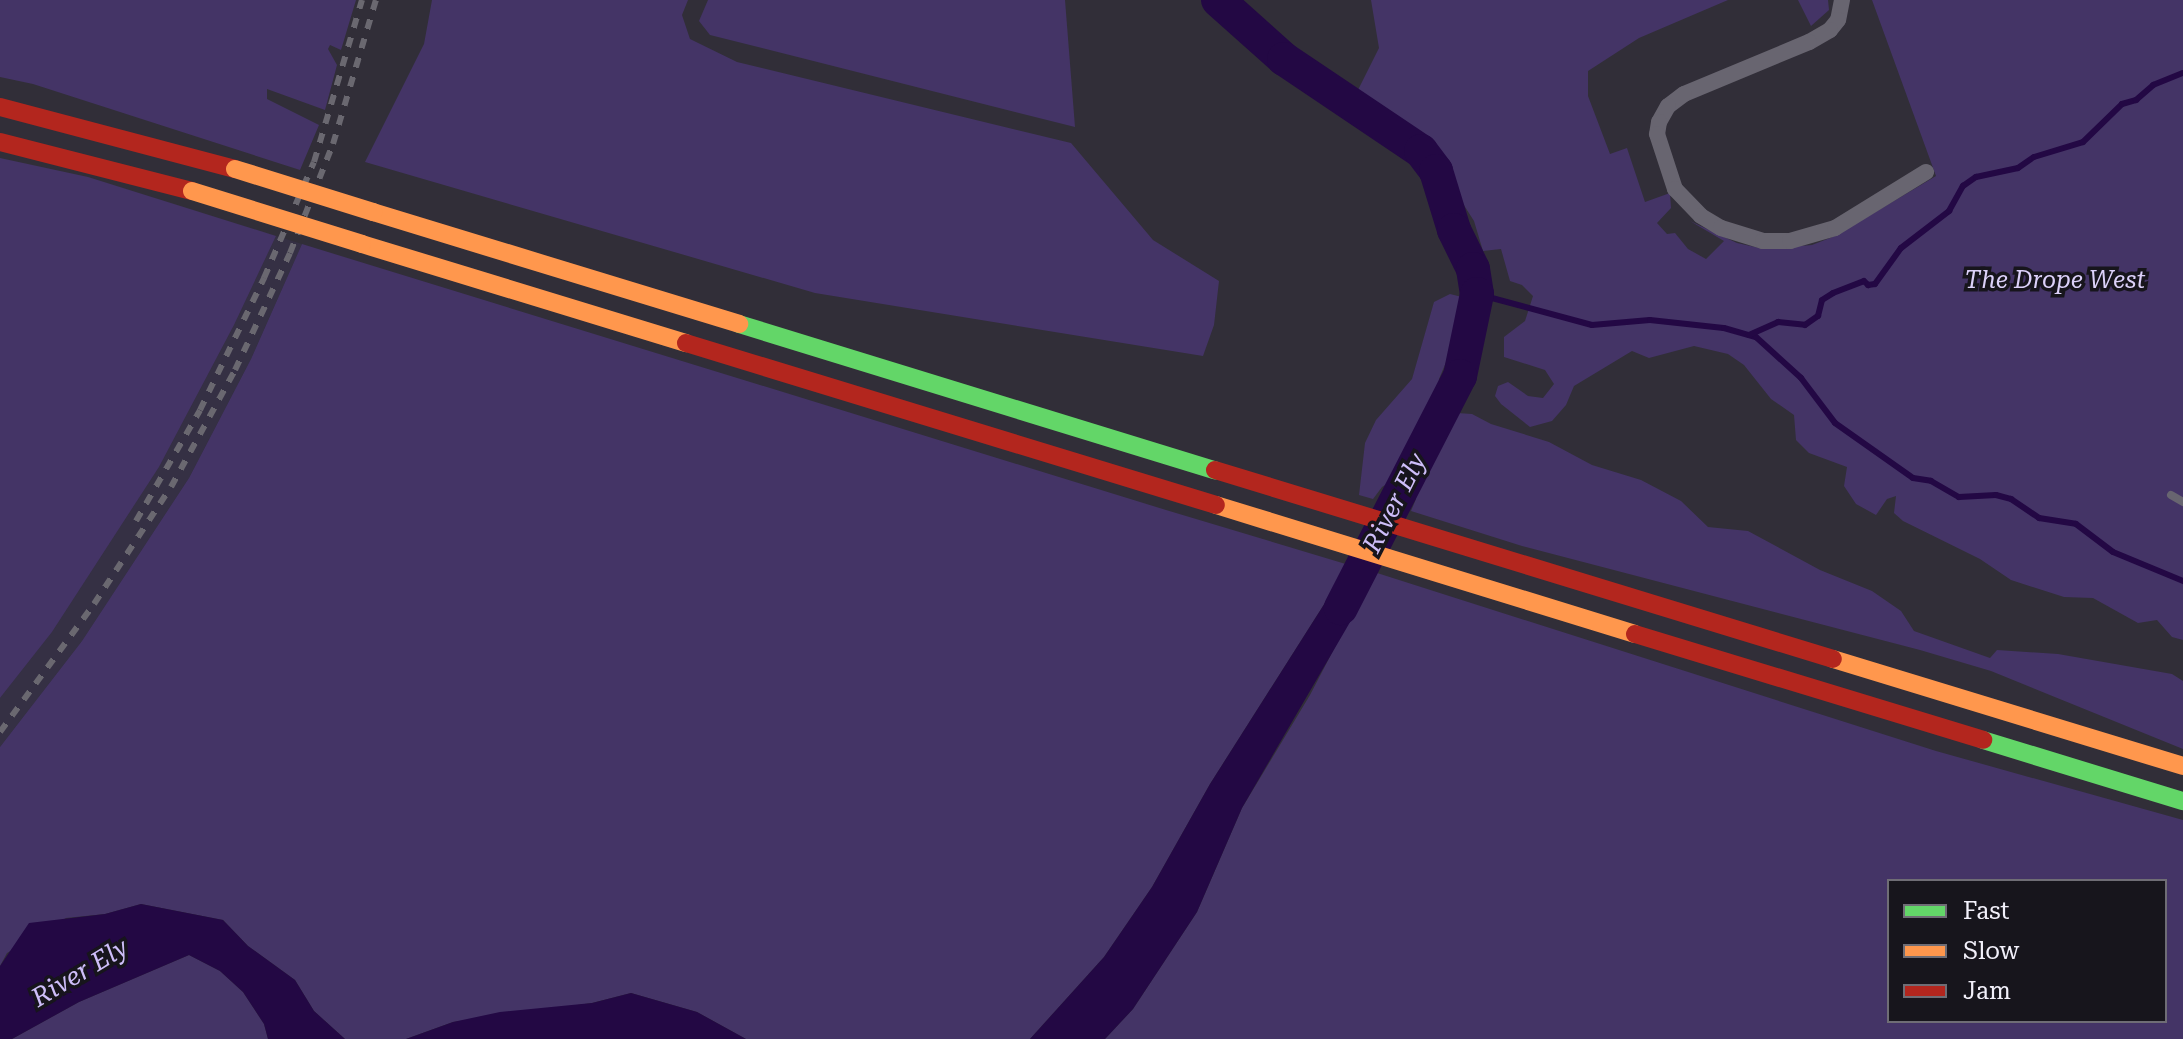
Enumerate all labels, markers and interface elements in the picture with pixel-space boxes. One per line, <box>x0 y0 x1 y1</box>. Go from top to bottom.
park label: The Drope West <box>1965 267 2145 295</box>
water label: River Ely <box>1357 448 1433 558</box>
legend <box>1887 879 2167 1023</box>
text: Fast <box>1963 897 2010 925</box>
water label: River Ely <box>26 932 134 1014</box>
text: Slow <box>1963 937 2019 965</box>
text: Jam <box>1963 977 2011 1005</box>

